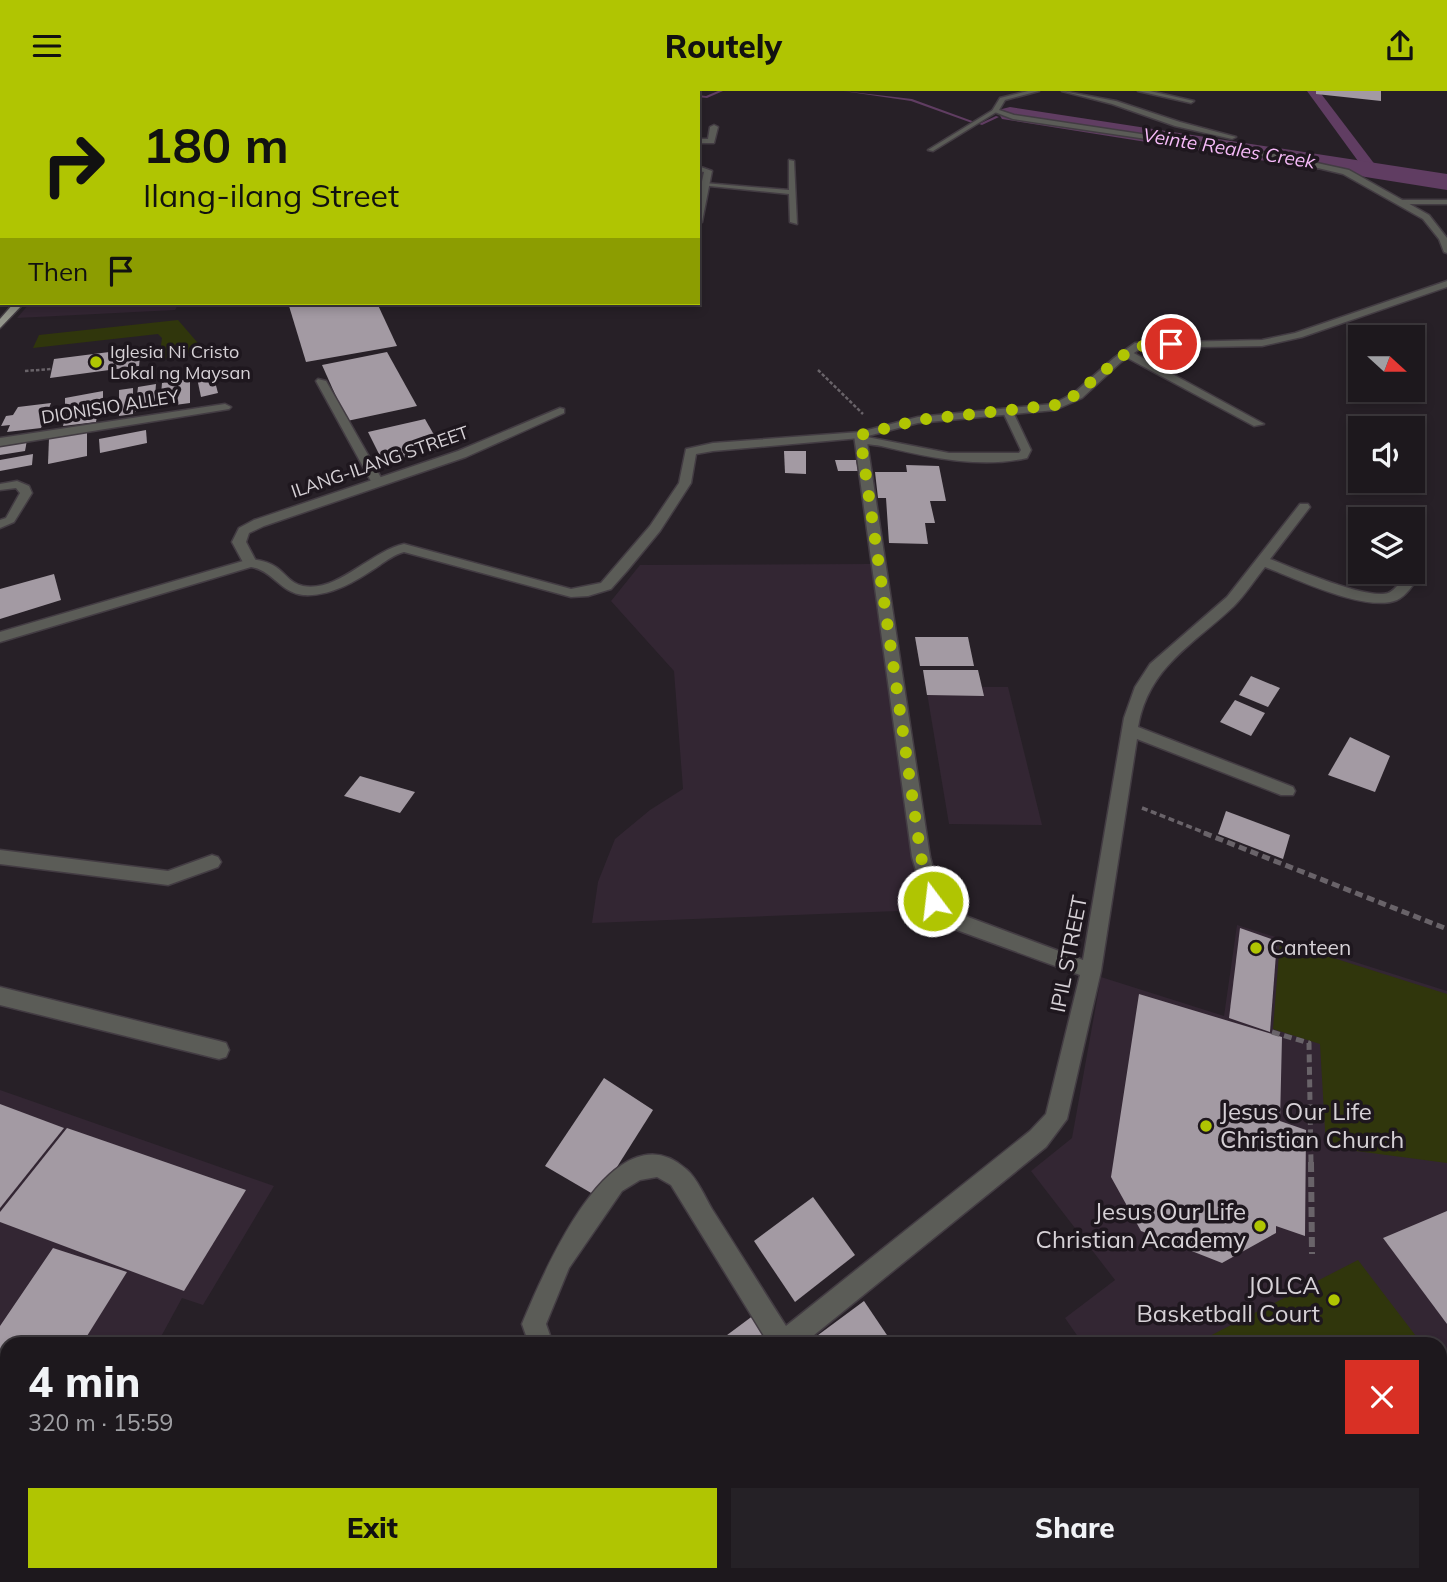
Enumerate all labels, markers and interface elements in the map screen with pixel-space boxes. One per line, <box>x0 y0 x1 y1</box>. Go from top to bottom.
text: Routely <box>665 26 782 66</box>
icon: menu <box>28 27 66 65</box>
icon: share <box>1381 27 1419 65</box>
text: 180 m <box>143 114 289 175</box>
icon: right <box>28 119 119 210</box>
water label: Veinte Reales Creek <box>1141 123 1318 174</box>
text: Ilang-ilang Street <box>143 175 399 215</box>
icon: arrive <box>102 252 140 290</box>
text: Then <box>28 255 88 288</box>
pin <box>1141 314 1201 374</box>
icon: arrive <box>1152 325 1190 363</box>
north arrow <box>1348 325 1424 403</box>
map controls <box>1348 325 1425 584</box>
place label: Iglesia Ni Cristo Lokal ng Maysan <box>110 340 251 384</box>
marker: Iglesia Ni Cristo Lokal ng Maysan <box>88 354 104 370</box>
street label: DIONISIO ALLEY <box>40 384 181 429</box>
button: sound <box>1348 416 1425 493</box>
street label: ILANG-ILANG STREET <box>288 420 472 503</box>
button: layers <box>1348 507 1425 584</box>
position arrow <box>896 864 970 938</box>
street label: IPIL STREET <box>1044 893 1092 1014</box>
place label: Canteen <box>1270 934 1351 960</box>
marker: Canteen <box>1248 940 1264 956</box>
place label: Jesus Our Life Christian Church <box>1220 1096 1404 1154</box>
marker: Jesus Our Life Christian Church <box>1198 1118 1214 1134</box>
place label: Jesus Our Life Christian Academy <box>1036 1196 1246 1254</box>
marker: Jesus Our Life Christian Academy <box>1252 1218 1268 1234</box>
place label: JOLCA Basketball Court <box>1137 1270 1320 1328</box>
marker: JOLCA Basketball Court <box>1326 1292 1342 1308</box>
text: 4 min <box>28 1355 141 1408</box>
button: close <box>1345 1360 1419 1434</box>
text: 320 m · 15:59 <box>28 1408 173 1437</box>
button: Exit <box>28 1488 717 1568</box>
button: Share <box>731 1488 1419 1568</box>

